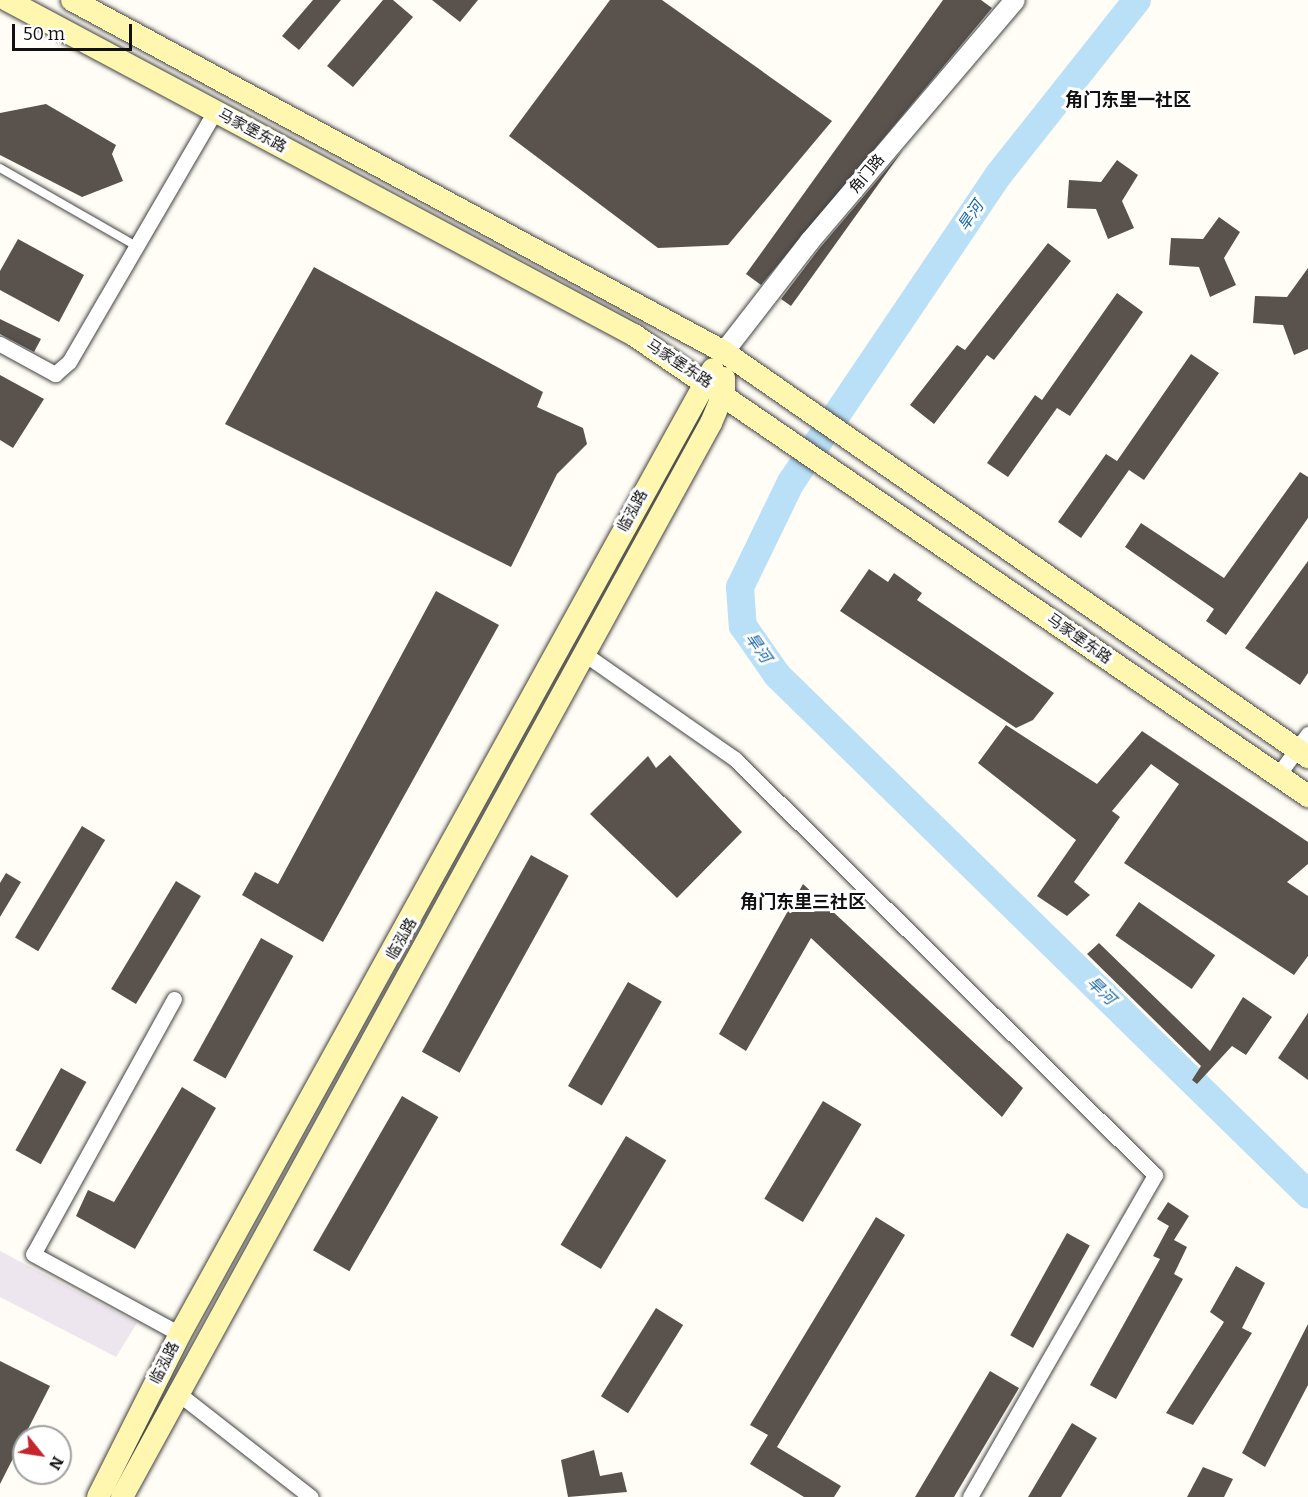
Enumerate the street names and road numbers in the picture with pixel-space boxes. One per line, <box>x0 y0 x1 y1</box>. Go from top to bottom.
street label: 马家堡东路 <box>215 105 289 157</box>
street label: 角门路 <box>846 151 888 197</box>
street label: 马家堡东路 <box>643 336 715 392</box>
street label: 临泓路 <box>614 487 652 535</box>
street label: 马家堡东路 <box>1043 610 1115 668</box>
street label: 临泓路 <box>383 915 421 963</box>
street label: 临泓路 <box>147 1339 183 1387</box>

